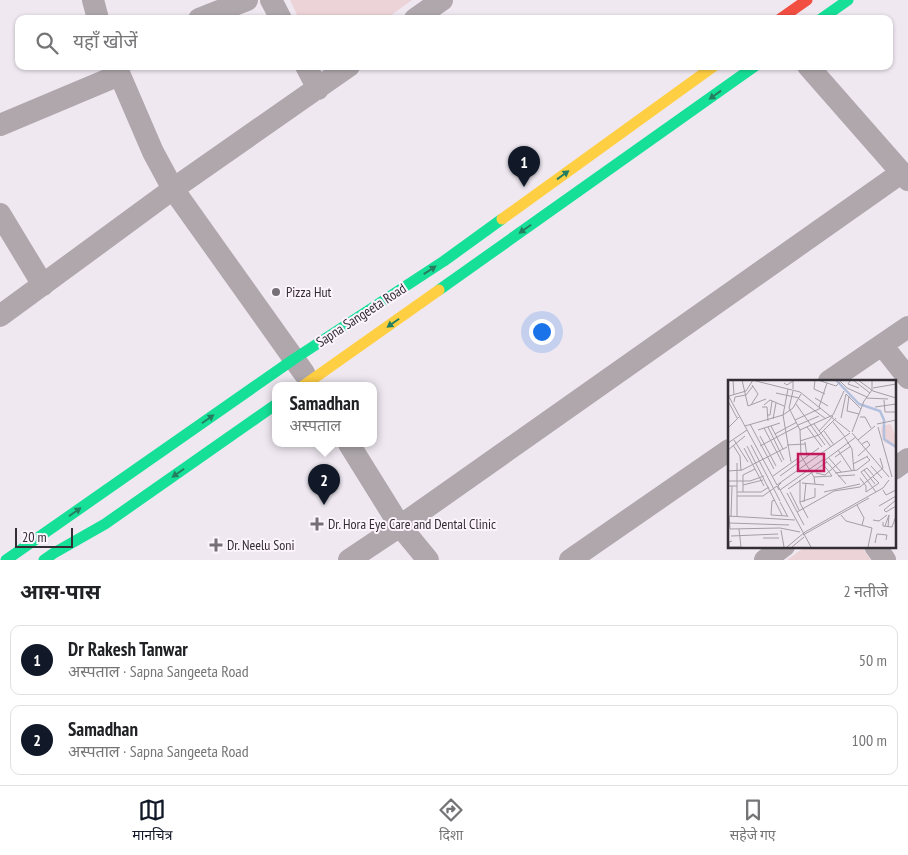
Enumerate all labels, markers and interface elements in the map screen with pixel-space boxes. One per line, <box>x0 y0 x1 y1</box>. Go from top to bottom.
search box <box>15 15 893 70</box>
icon: search <box>33 29 61 57</box>
text: यहाँ खोजें <box>73 29 138 53</box>
one-way arrow <box>708 90 722 100</box>
pin: 1 <box>508 146 540 187</box>
one-way arrow <box>556 171 569 181</box>
one-way arrow <box>519 224 532 234</box>
one-way arrow <box>424 265 437 275</box>
street label: Sapna Sangeeta Road <box>313 279 409 351</box>
place label: Pizza Hut <box>286 283 332 301</box>
marker: Pizza Hut <box>270 286 282 298</box>
one-way arrow <box>386 318 400 328</box>
your location <box>529 319 555 345</box>
inset map <box>728 380 896 548</box>
popup <box>272 382 377 447</box>
text: Samadhan <box>290 391 360 415</box>
one-way arrow <box>201 414 215 424</box>
text: अस्पताल <box>290 415 341 435</box>
pin: 2 <box>308 464 340 505</box>
one-way arrow <box>171 468 185 478</box>
one-way arrow <box>68 507 82 517</box>
place label: Dr. Hora Eye Care and Dental Clinic <box>328 515 496 533</box>
marker: Dr. Hora Eye Care and Dental Clinic <box>310 517 324 531</box>
scale bar <box>15 525 72 548</box>
text: 20 m <box>22 528 47 546</box>
place label: Dr. Neelu Soni <box>227 536 295 554</box>
marker: Dr. Neelu Soni <box>209 538 223 552</box>
text: आस-पास <box>20 578 100 605</box>
text: 2 नतीजे <box>843 581 888 601</box>
text: Dr Rakesh Tanwar <box>68 637 188 661</box>
text: 1 <box>33 650 41 670</box>
text: 50 m <box>859 650 887 670</box>
text: अस्पताल · Sapna Sangeeta Road <box>68 661 249 681</box>
text: Samadhan <box>68 717 138 741</box>
text: 2 <box>33 730 41 750</box>
text: 100 m <box>852 730 887 750</box>
text: अस्पताल · Sapna Sangeeta Road <box>68 741 249 761</box>
tab: मानचित्र <box>132 796 172 846</box>
tab: दिशा <box>437 796 465 846</box>
tab: सहेजे गए <box>730 796 776 846</box>

